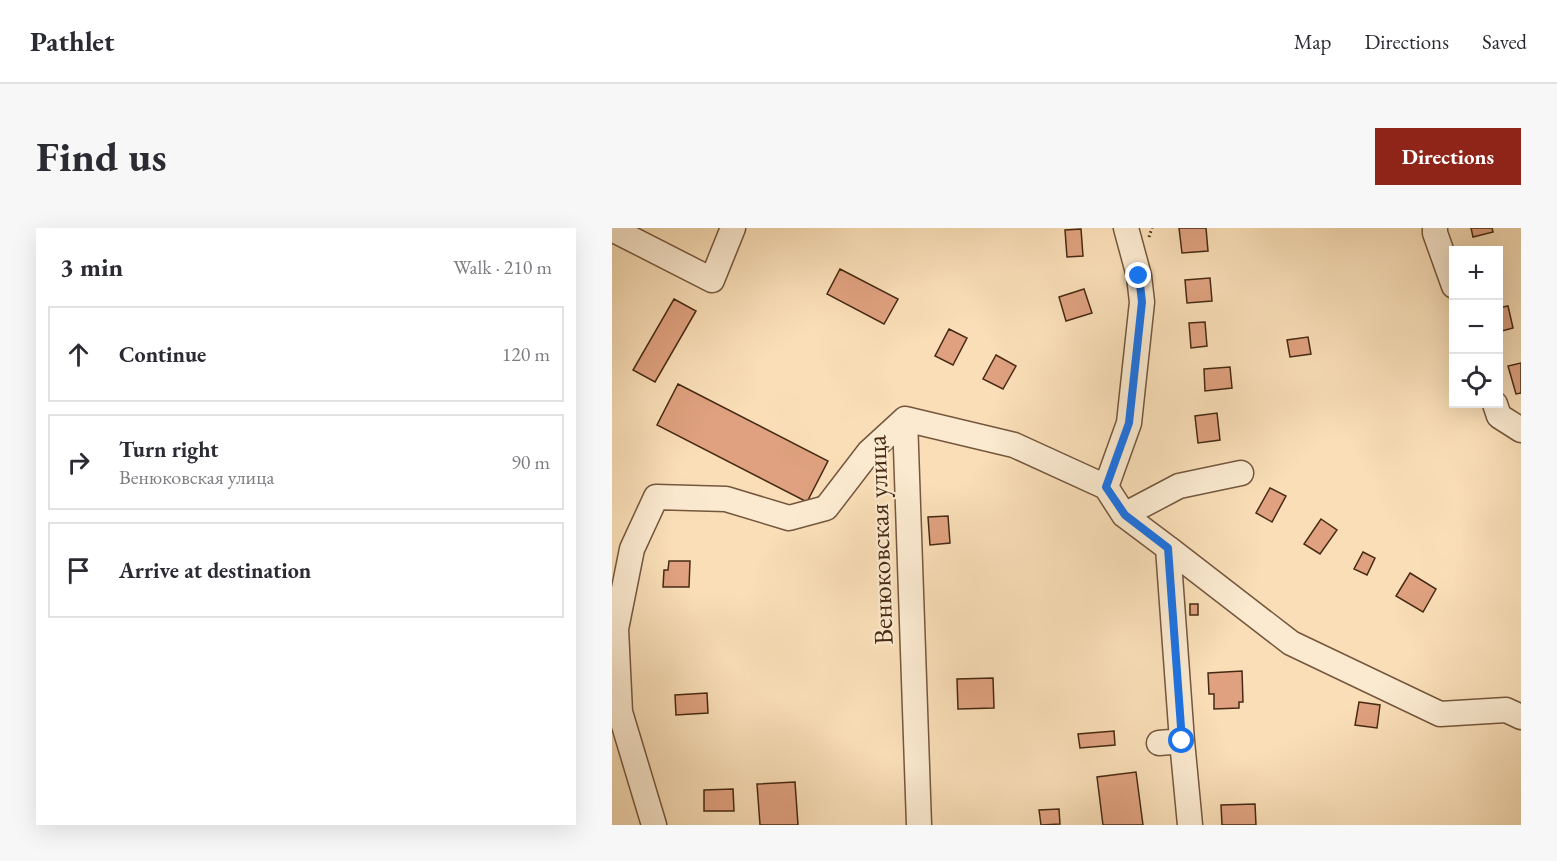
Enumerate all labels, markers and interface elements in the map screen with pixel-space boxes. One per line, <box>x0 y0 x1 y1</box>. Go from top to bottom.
text: Pathlet <box>30 23 114 59</box>
text: Map <box>1294 28 1331 55</box>
text: Directions <box>1364 28 1449 55</box>
text: Saved <box>1482 28 1527 55</box>
button: Directions <box>1375 128 1521 185</box>
text: Find us <box>36 129 167 184</box>
map controls <box>1449 246 1503 408</box>
button: + <box>1449 246 1503 300</box>
text: 3 min <box>60 250 123 284</box>
text: Walk · 210 m <box>453 254 552 280</box>
route end <box>1125 262 1151 288</box>
button: − <box>1449 300 1503 354</box>
icon: ahead <box>62 338 95 371</box>
text: Continue <box>119 340 206 369</box>
text: 120 m <box>502 341 550 367</box>
button: locate <box>1449 354 1503 408</box>
street label: Венюковская улица <box>858 434 901 645</box>
text: Turn right <box>119 435 218 464</box>
icon: right <box>62 446 95 479</box>
text: 90 m <box>511 449 550 475</box>
text: Венюковская улица <box>119 464 274 490</box>
icon: arrive <box>62 554 95 587</box>
text: Arrive at destination <box>119 556 311 585</box>
route start <box>1168 727 1194 753</box>

